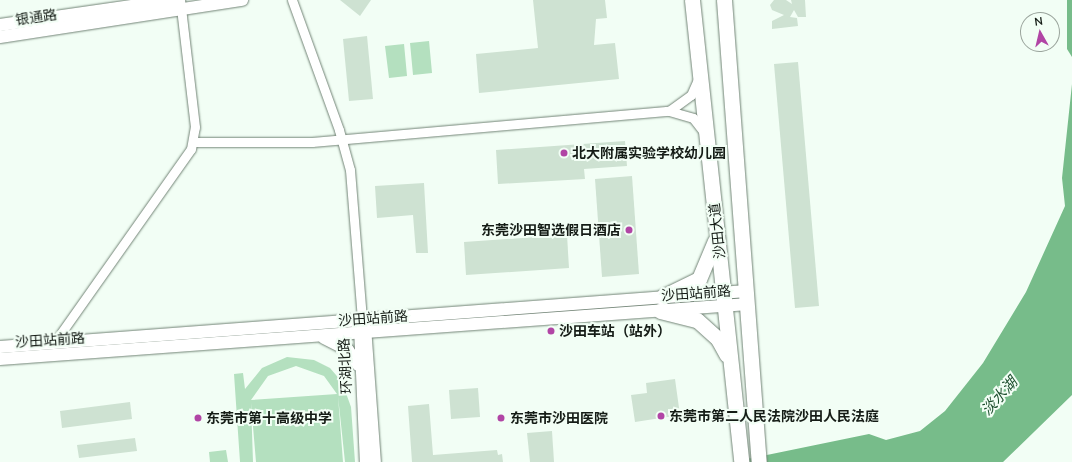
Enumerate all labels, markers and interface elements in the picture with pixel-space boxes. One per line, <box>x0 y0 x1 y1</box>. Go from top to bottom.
street label: 银通路 <box>14 6 58 28</box>
north arrow <box>1020 12 1060 52</box>
text: N <box>1033 14 1044 29</box>
place label: 北大附属实验学校幼儿园 <box>572 145 726 161</box>
marker: 北大附属实验学校幼儿园 <box>559 148 569 158</box>
street label: 沙田大道 <box>706 202 728 260</box>
place label: 东莞沙田智选假日酒店 <box>481 222 621 238</box>
marker: 东莞沙田智选假日酒店 <box>624 225 634 235</box>
street label: 沙田站前路 <box>660 282 732 304</box>
street label: 沙田站前路 <box>337 307 409 329</box>
place label: 沙田车站（站外） <box>559 323 671 339</box>
marker: 沙田车站（站外） <box>546 326 556 336</box>
street label: 沙田站前路 <box>14 329 86 351</box>
street label: 环湖北路 <box>335 338 355 394</box>
water label: 淡水湖 <box>977 373 1021 419</box>
place label: 东莞市第二人民法院沙田人民法庭 <box>669 408 879 424</box>
place label: 东莞市第十高级中学 <box>206 410 332 426</box>
place label: 东莞市沙田医院 <box>510 410 608 426</box>
marker: 东莞市第二人民法院沙田人民法庭 <box>656 411 666 421</box>
marker: 东莞市沙田医院 <box>495 412 507 424</box>
marker: 东莞市第十高级中学 <box>193 413 203 423</box>

